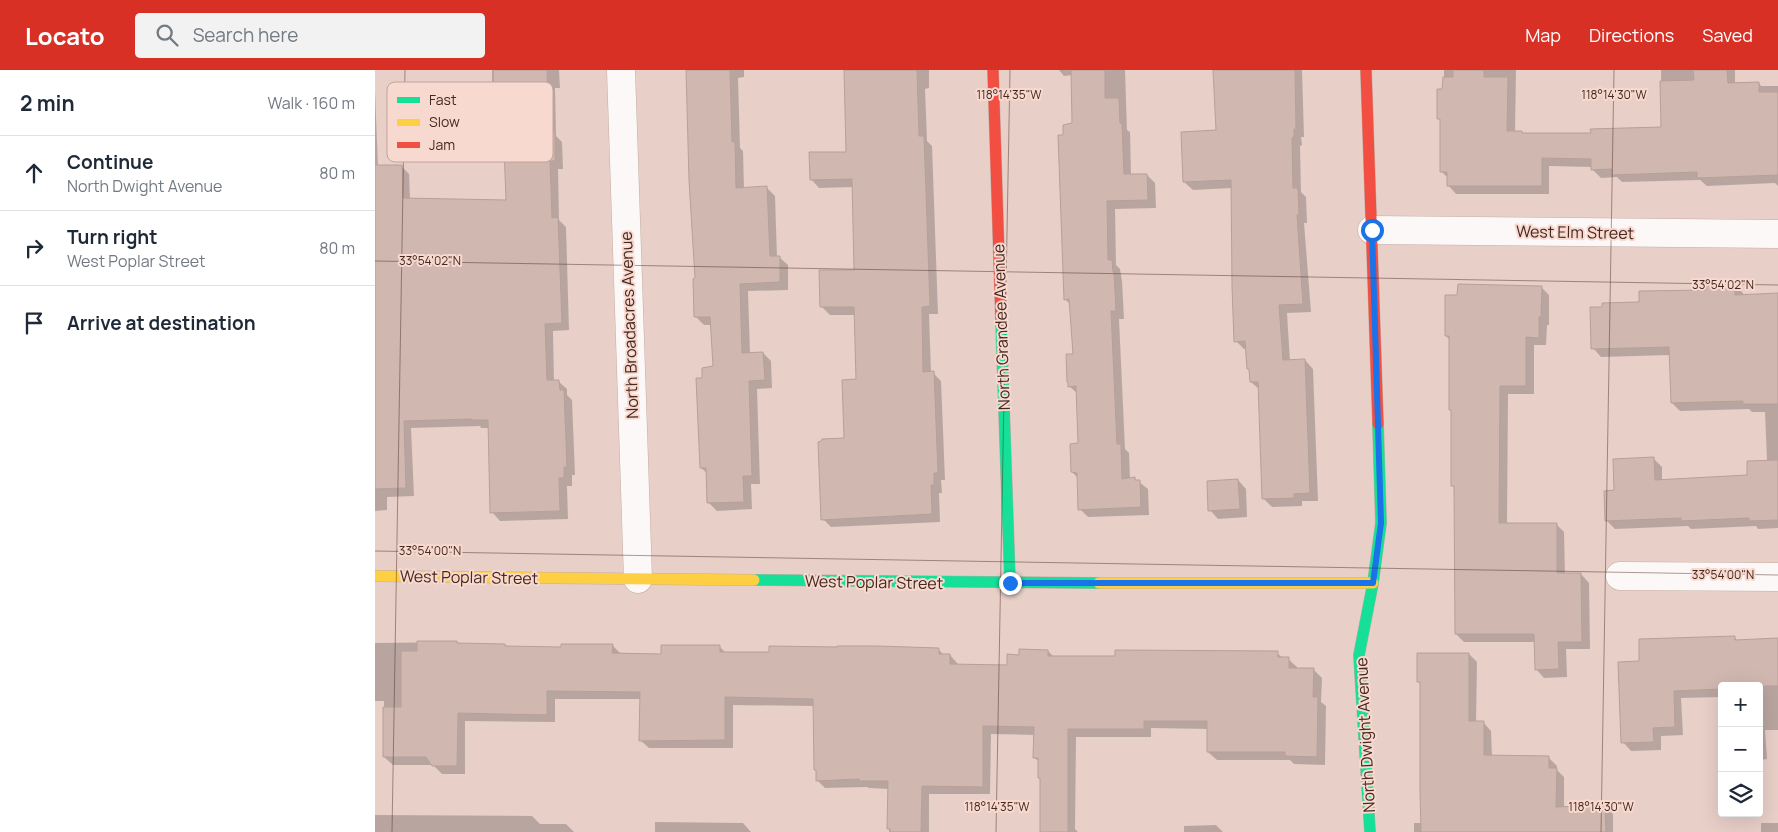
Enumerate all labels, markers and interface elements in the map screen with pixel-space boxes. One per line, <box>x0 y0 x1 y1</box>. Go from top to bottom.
search box <box>135 13 485 58</box>
text: Locato <box>25 19 105 52</box>
icon: search <box>153 21 181 49</box>
text: Search here <box>193 22 298 48</box>
text: Map <box>1525 23 1561 47</box>
text: Directions <box>1589 23 1674 47</box>
text: Saved <box>1702 23 1753 47</box>
legend <box>387 82 553 162</box>
text: 118°14'35"W <box>976 86 1042 103</box>
text: 118°14'30"W <box>1581 86 1648 103</box>
text: 2 min <box>20 89 75 117</box>
text: Fast <box>429 90 457 109</box>
text: Walk · 160 m <box>267 92 355 114</box>
text: Slow <box>429 112 460 131</box>
text: Jam <box>429 135 455 154</box>
text: Continue <box>67 149 153 175</box>
icon: ahead <box>20 159 48 187</box>
text: 80 m <box>319 162 355 184</box>
text: North Dwight Avenue <box>67 175 222 197</box>
route start <box>1361 219 1384 242</box>
street label: West Elm Street <box>1516 220 1634 244</box>
text: Turn right <box>67 224 157 250</box>
street label: North Broadacres Avenue <box>615 231 643 419</box>
icon: right <box>20 234 48 262</box>
text: 80 m <box>319 237 355 259</box>
street label: North Grandee Avenue <box>987 243 1015 411</box>
text: West Poplar Street <box>67 250 206 272</box>
text: 33°54'02"N <box>399 252 461 269</box>
text: 33°54'02"N <box>1692 276 1754 293</box>
icon: arrive <box>20 309 48 337</box>
text: Arrive at destination <box>67 310 256 336</box>
text: 33°54'00"N <box>399 542 461 559</box>
street label: West Poplar Street <box>400 565 538 589</box>
text: 33°54'00"N <box>1692 566 1754 583</box>
street label: West Poplar Street <box>805 570 943 594</box>
route end <box>999 572 1022 595</box>
street label: North Dwight Avenue <box>1350 657 1380 813</box>
map controls <box>1718 682 1763 817</box>
button: + <box>1718 682 1763 727</box>
button: − <box>1718 727 1763 772</box>
button: layers <box>1718 772 1763 817</box>
text: 118°14'35"W <box>964 798 1030 815</box>
text: 118°14'30"W <box>1568 798 1635 815</box>

